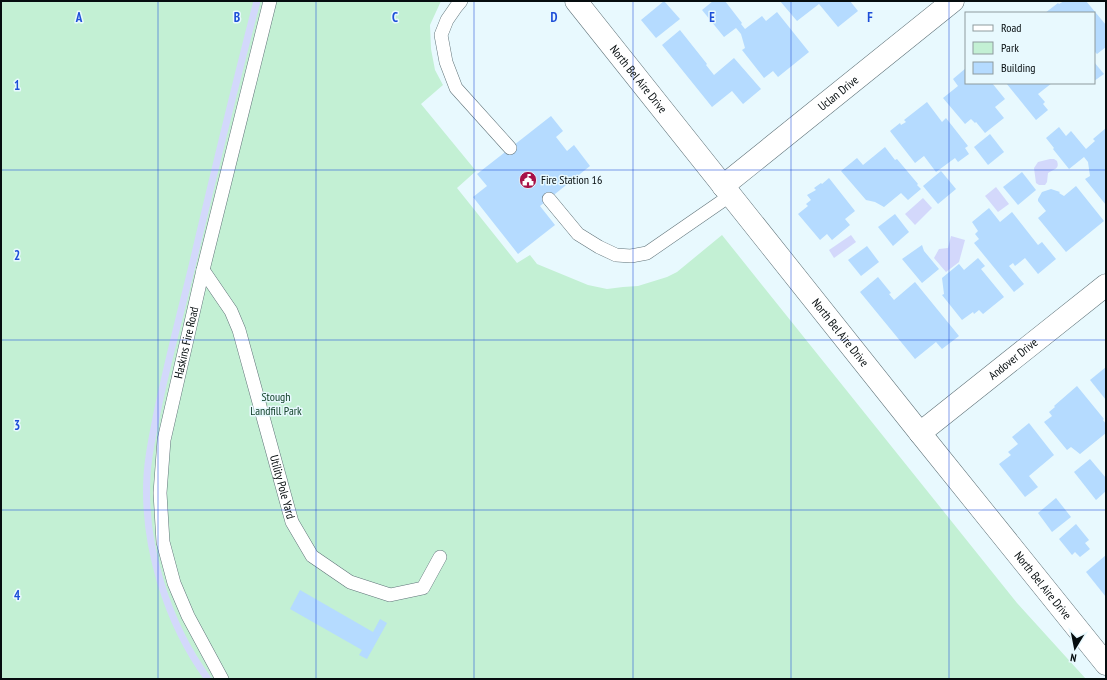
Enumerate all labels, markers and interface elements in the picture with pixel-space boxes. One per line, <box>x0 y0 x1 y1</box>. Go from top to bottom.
text: A <box>75 9 83 26</box>
text: B <box>234 9 240 26</box>
text: C <box>392 9 398 26</box>
text: D <box>551 9 558 26</box>
text: E <box>709 9 715 26</box>
text: F <box>867 9 873 26</box>
legend <box>965 12 1095 84</box>
text: Road <box>1001 20 1021 35</box>
text: Park <box>1001 40 1019 55</box>
street label: North Bel Aire Drive <box>607 42 670 116</box>
text: Building <box>1001 60 1036 75</box>
street label: Uclan Drive <box>815 72 861 114</box>
text: 1 <box>14 77 20 94</box>
public building icon: Fire Station 16 <box>518 170 538 190</box>
place label: Fire Station 16 <box>541 172 602 187</box>
text: 2 <box>14 247 20 264</box>
street label: North Bel Aire Drive <box>809 295 872 370</box>
street label: Haskins Fire Road <box>170 305 201 380</box>
street label: Andover Drive <box>985 334 1040 383</box>
park label: Stough Landfill Park <box>250 389 302 418</box>
text: 3 <box>14 417 20 434</box>
street label: Utility Pole Yard <box>267 453 299 521</box>
street label: North Bel Aire Drive <box>1011 548 1075 622</box>
text: 4 <box>14 587 21 604</box>
north arrow <box>1055 628 1095 668</box>
text: N <box>1069 650 1077 665</box>

